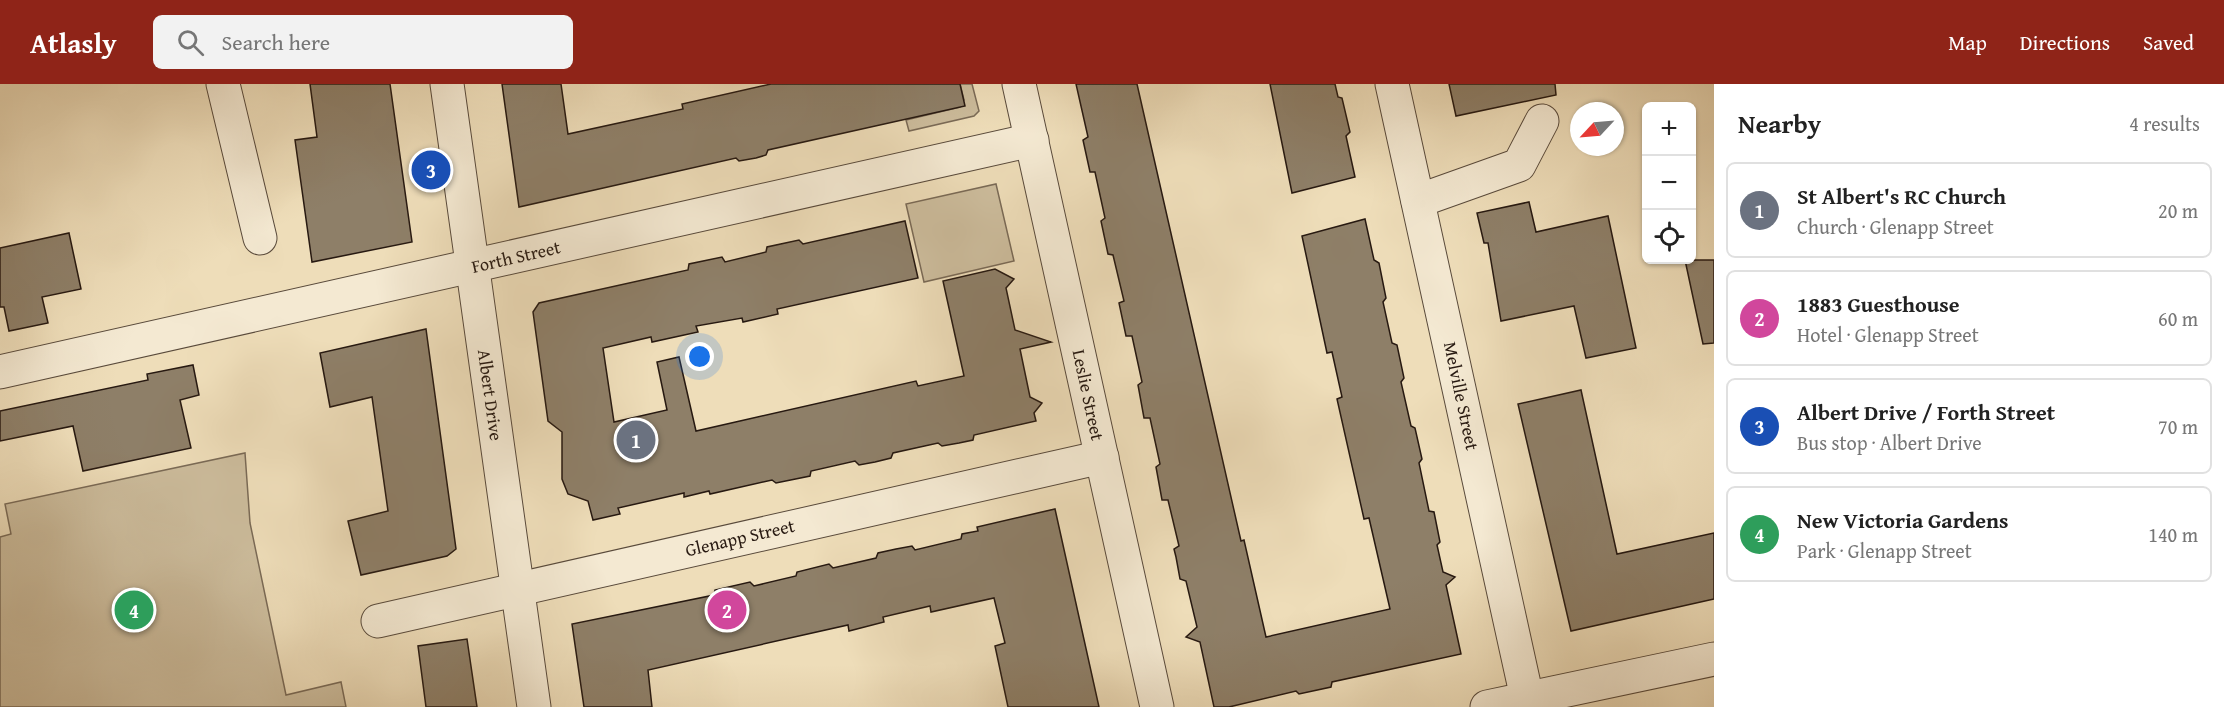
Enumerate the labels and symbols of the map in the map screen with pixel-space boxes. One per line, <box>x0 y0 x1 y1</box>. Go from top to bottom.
north arrow <box>1570 102 1624 156</box>
pin: 3 <box>412 148 450 193</box>
street label: Forth Street <box>469 233 564 280</box>
street label: Melville Street <box>1437 339 1486 453</box>
your location <box>685 342 714 371</box>
street label: Leslie Street <box>1066 347 1111 444</box>
street label: Albert Drive <box>471 348 510 442</box>
pin: 1 <box>616 418 656 462</box>
street label: Glenapp Street <box>682 512 798 563</box>
pin: 4 <box>114 588 154 632</box>
pin: 2 <box>708 588 746 632</box>

